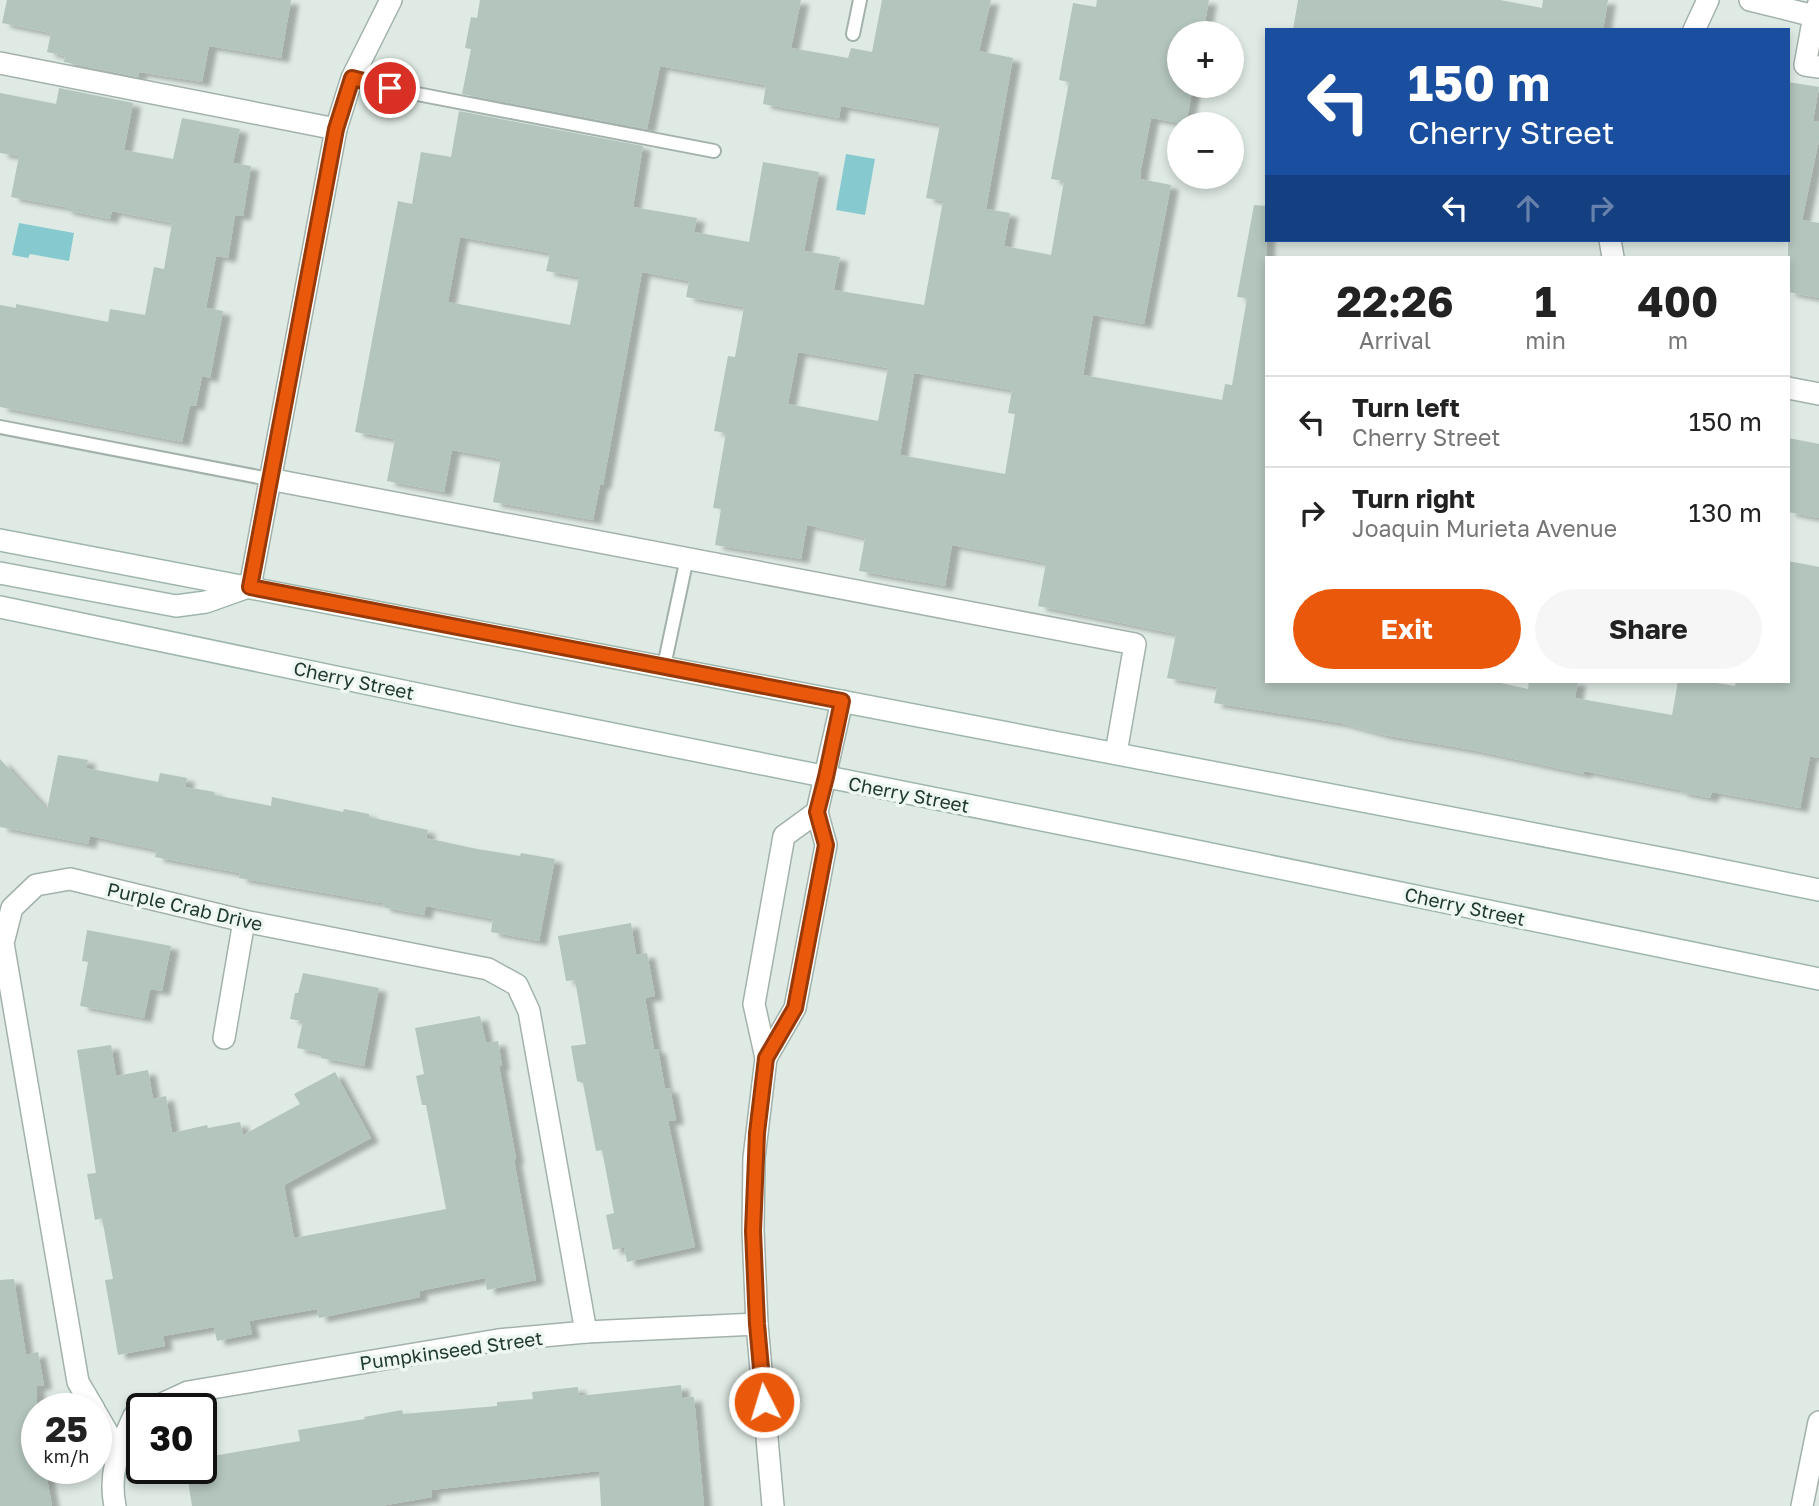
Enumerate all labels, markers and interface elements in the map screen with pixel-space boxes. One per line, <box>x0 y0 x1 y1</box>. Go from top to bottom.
map controls <box>1167 21 1244 189</box>
button: + <box>1167 21 1244 98</box>
text: 150 m <box>1408 53 1550 112</box>
icon: left <box>1293 56 1384 147</box>
pin <box>360 58 420 118</box>
icon: arrive <box>371 69 409 107</box>
button: − <box>1167 112 1244 189</box>
text: Cherry Street <box>1408 113 1615 151</box>
icon: left <box>1436 189 1474 227</box>
icon: ahead <box>1509 189 1547 227</box>
icon: right <box>1582 189 1620 227</box>
text: 22:26 <box>1337 276 1454 326</box>
text: 1 <box>1535 276 1556 326</box>
text: 400 <box>1637 276 1718 326</box>
text: Arrival <box>1359 326 1431 354</box>
text: min <box>1525 326 1566 354</box>
text: m <box>1668 326 1688 354</box>
text: Turn left <box>1352 392 1460 423</box>
icon: left <box>1293 403 1331 441</box>
text: 150 m <box>1689 406 1762 437</box>
text: Cherry Street <box>1352 423 1500 451</box>
text: Turn right <box>1352 483 1475 514</box>
icon: right <box>1293 494 1331 532</box>
text: 130 m <box>1689 497 1762 528</box>
text: Joaquin Murieta Avenue <box>1352 514 1617 542</box>
button: Exit <box>1293 589 1521 669</box>
button: Share <box>1535 589 1762 669</box>
street label: Cherry Street <box>292 656 416 704</box>
street label: Cherry Street <box>847 771 971 817</box>
street label: Purple Crab Drive <box>105 877 265 935</box>
street label: Cherry Street <box>1403 882 1527 930</box>
street label: Pumpkinseed Street <box>358 1326 544 1374</box>
position arrow <box>727 1365 801 1439</box>
speed limit sign: 30 <box>126 1393 217 1484</box>
text: 25 <box>45 1408 88 1450</box>
text: km/h <box>44 1445 89 1467</box>

